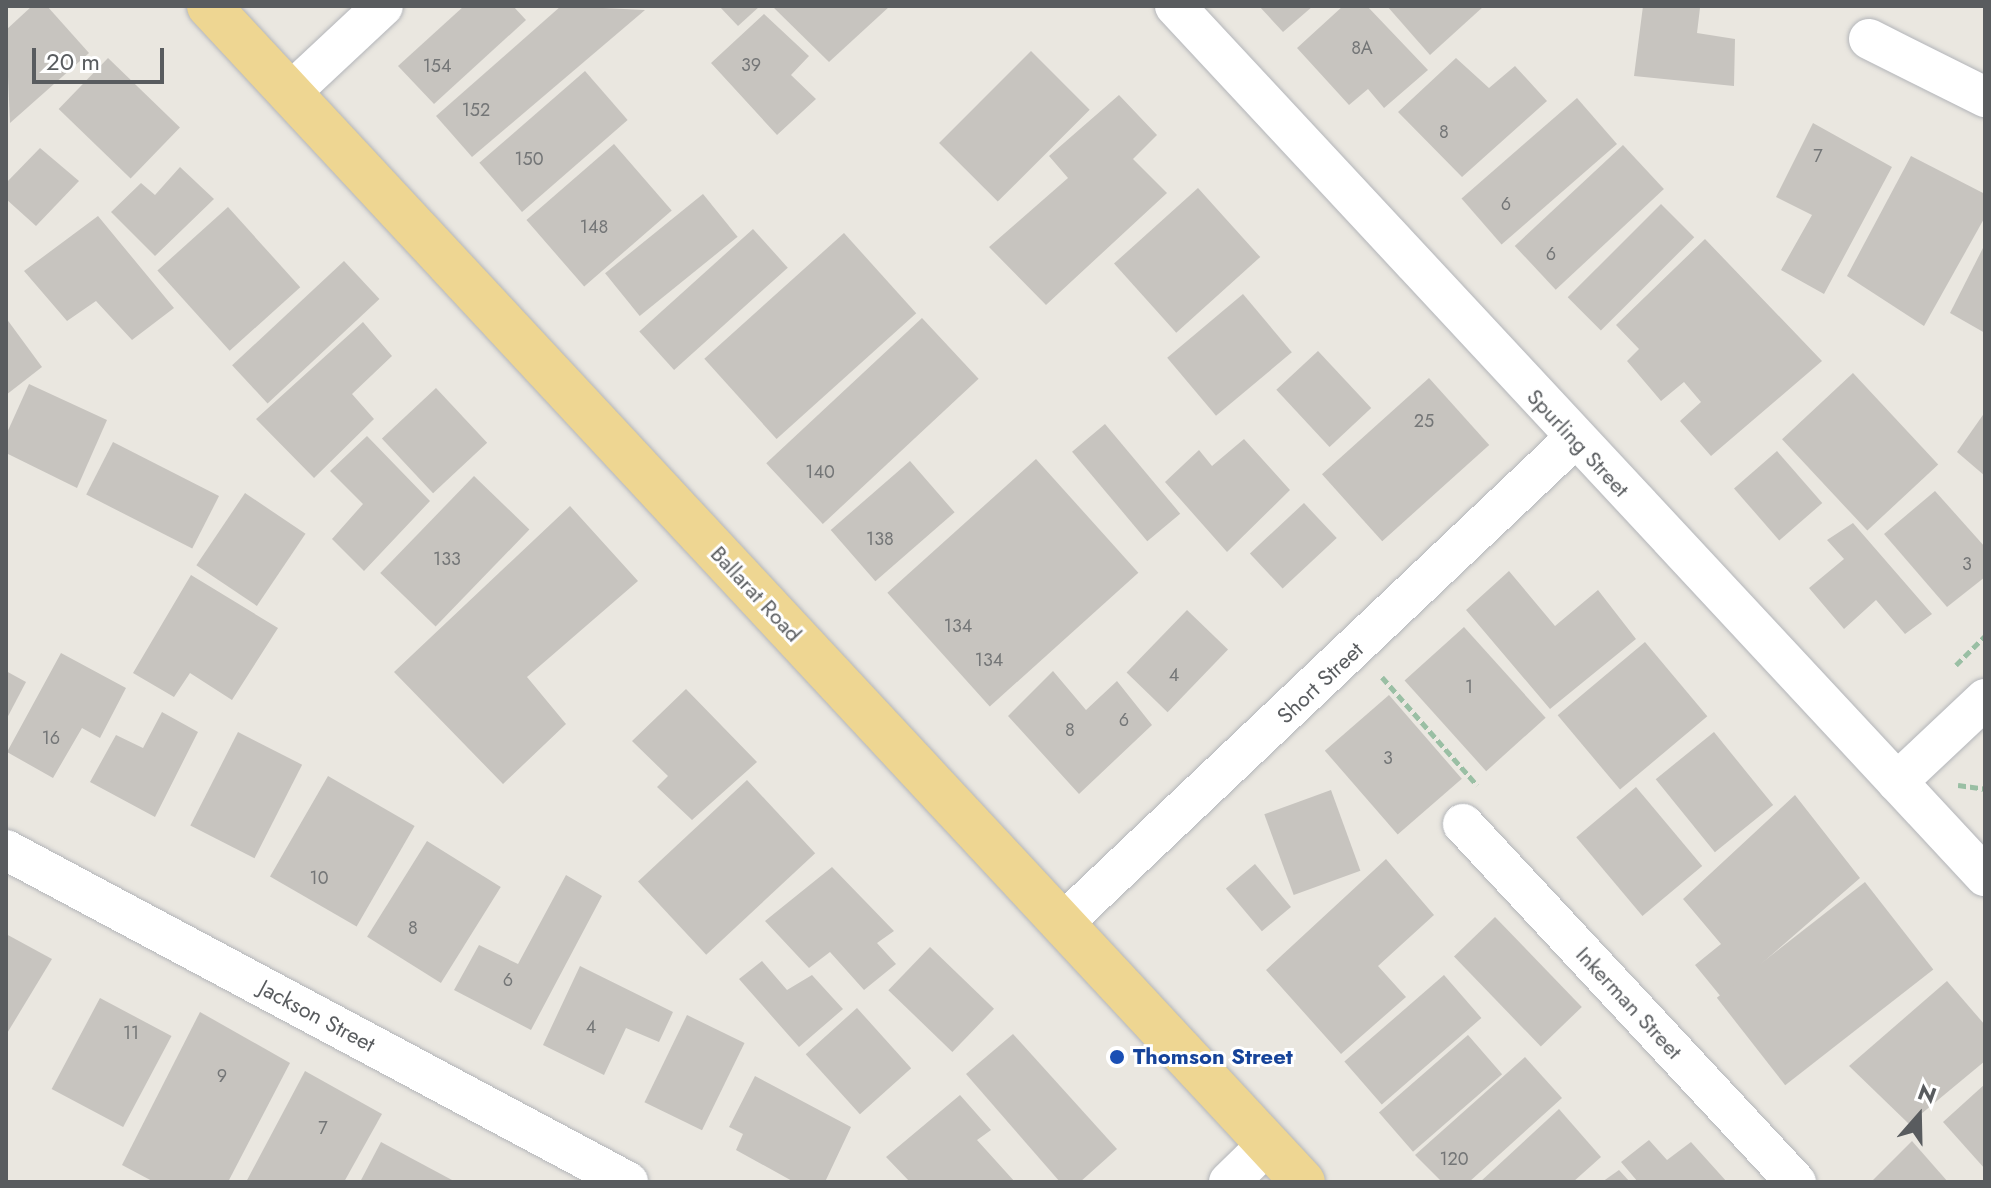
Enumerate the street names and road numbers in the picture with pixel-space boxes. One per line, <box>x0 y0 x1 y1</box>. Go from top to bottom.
street label: Spurling Street <box>1521 384 1635 502</box>
street label: Ballarat Road <box>705 541 807 647</box>
street label: Short Street <box>1272 637 1368 729</box>
street label: Inkerman Street <box>1570 942 1688 1064</box>
street label: Jackson Street <box>254 974 380 1058</box>

